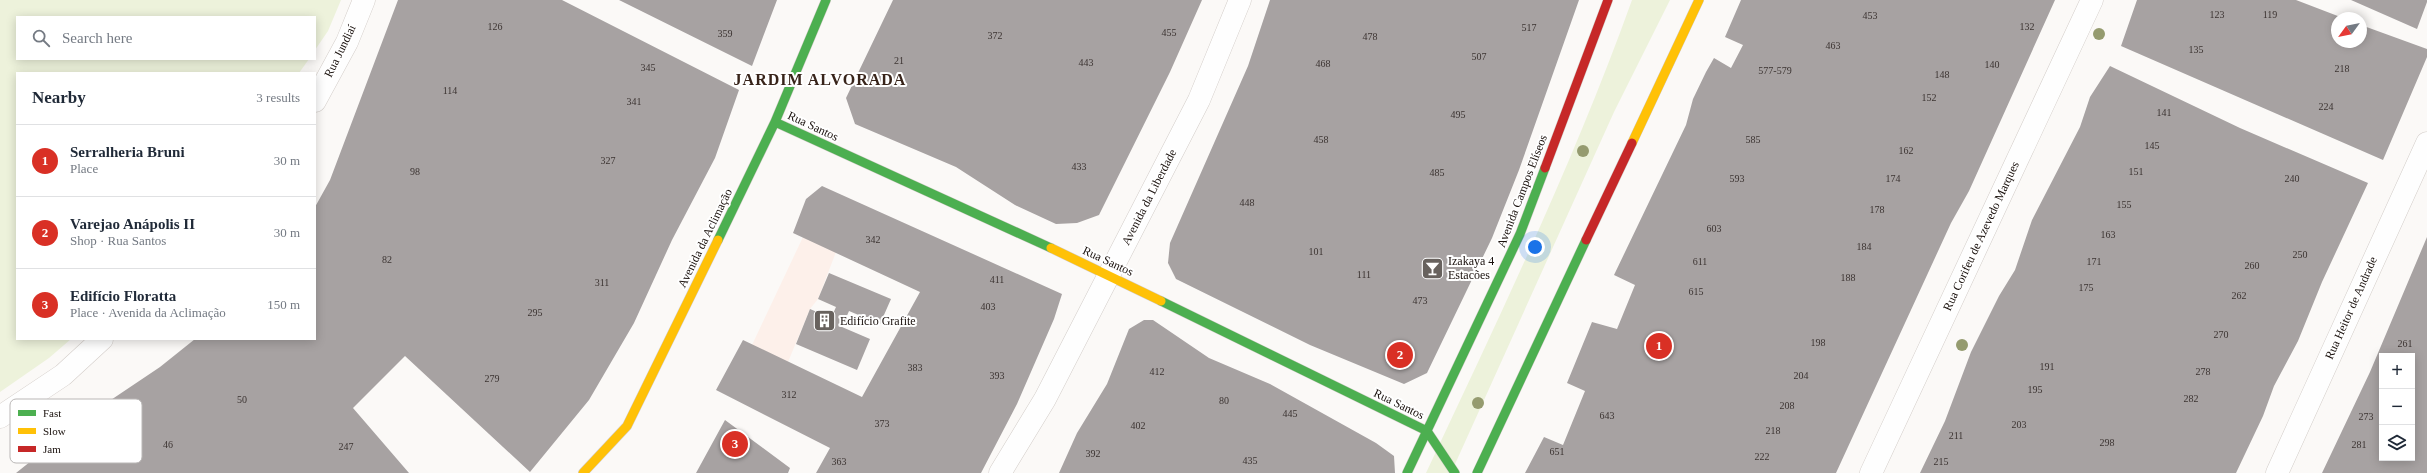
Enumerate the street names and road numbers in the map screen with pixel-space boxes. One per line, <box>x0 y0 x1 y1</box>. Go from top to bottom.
street label: Rua Jundiaí <box>321 22 359 80</box>
street label: Rua Santos <box>785 108 841 144</box>
street label: Avenida Campos Elíseos <box>1494 132 1550 249</box>
street label: Avenida da Liberdade <box>1119 147 1179 247</box>
street label: Rua Corifeu de Azevedo Marques <box>1940 159 2022 313</box>
street label: Avenida da Aclimação <box>675 186 735 290</box>
street label: Rua Santos <box>1080 243 1136 279</box>
street label: Rua Heitor de Andrade <box>2322 254 2380 362</box>
street label: Rua Santos <box>1372 386 1427 422</box>

